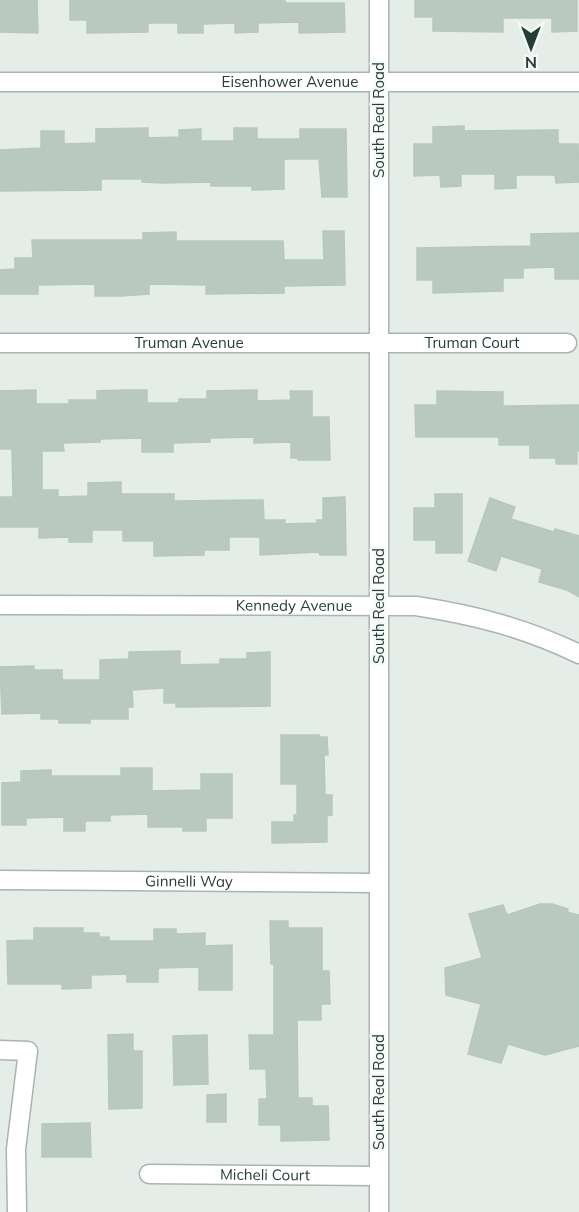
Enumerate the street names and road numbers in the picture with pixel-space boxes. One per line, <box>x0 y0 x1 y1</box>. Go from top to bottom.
street label: South Real Road <box>369 62 388 178</box>
street label: Eisenhower Avenue <box>222 72 358 91</box>
street label: Truman Avenue <box>134 333 244 352</box>
street label: Truman Court <box>424 333 520 352</box>
street label: South Real Road <box>369 548 388 664</box>
street label: Kennedy Avenue <box>236 596 352 615</box>
street label: Ginnelli Way <box>145 871 233 891</box>
street label: South Real Road <box>369 1034 388 1150</box>
street label: Micheli Court <box>220 1165 310 1184</box>

